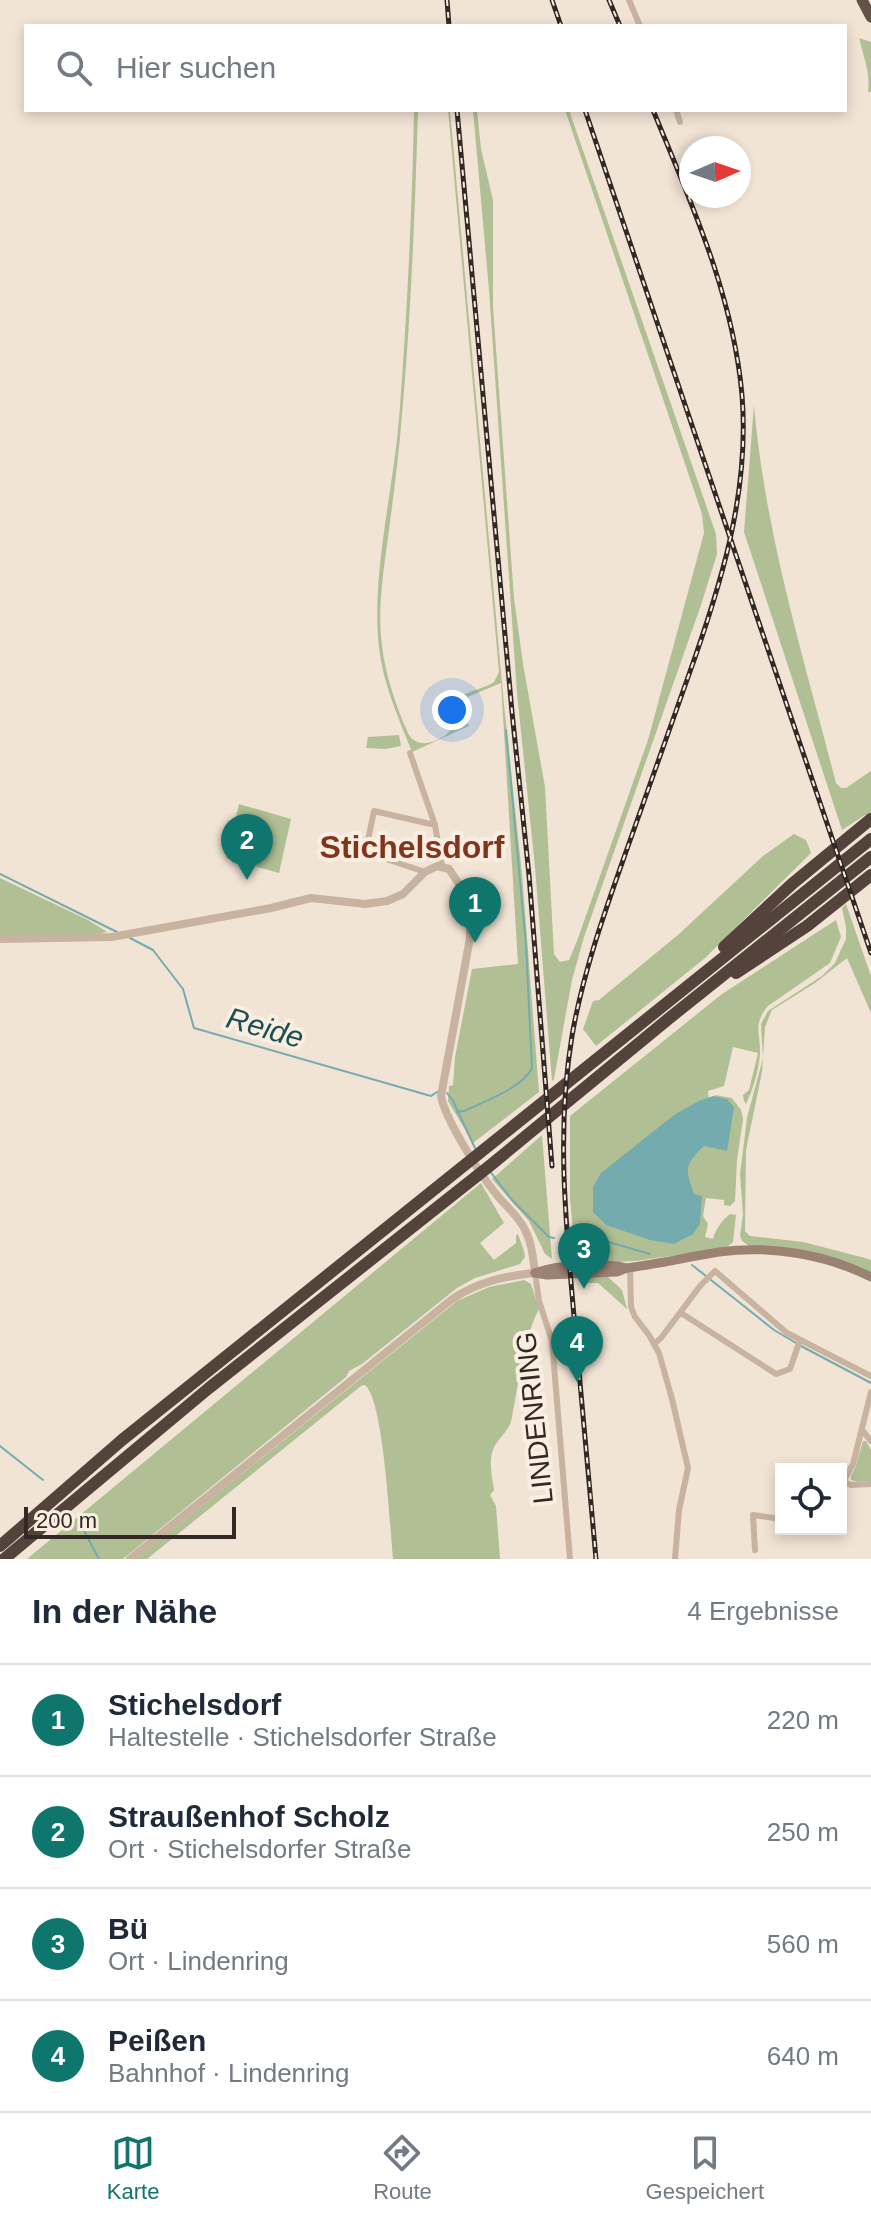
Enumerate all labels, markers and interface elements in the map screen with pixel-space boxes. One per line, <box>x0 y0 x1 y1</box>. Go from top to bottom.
search box <box>24 24 847 112</box>
icon: search <box>52 46 96 90</box>
text: Hier suchen <box>116 51 276 84</box>
north arrow <box>679 136 751 208</box>
your location <box>432 690 472 730</box>
pin: 2 <box>221 814 273 880</box>
district label: Stichelsdorf <box>320 829 505 865</box>
pin: 1 <box>449 877 501 943</box>
water label: Reide <box>223 1001 307 1054</box>
pin: 3 <box>558 1223 610 1289</box>
pin: 4 <box>551 1316 603 1382</box>
street label: LINDENRING <box>510 1330 559 1505</box>
map controls <box>775 1463 847 1535</box>
button: locate <box>775 1463 847 1535</box>
scale bar <box>24 1503 236 1539</box>
text: 200 m <box>36 1508 97 1533</box>
text: In der Nähe <box>32 1592 217 1630</box>
text: 4 Ergebnisse <box>687 1596 839 1626</box>
text: Stichelsdorf <box>108 1688 281 1721</box>
text: 1 <box>51 1705 65 1735</box>
text: 220 m <box>767 1705 839 1735</box>
text: Haltestelle · Stichelsdorfer Straße <box>108 1722 497 1752</box>
text: Straußenhof Scholz <box>108 1800 390 1833</box>
text: 2 <box>51 1817 65 1847</box>
text: 250 m <box>767 1817 839 1847</box>
text: Ort · Stichelsdorfer Straße <box>108 1834 411 1864</box>
text: Bü <box>108 1912 148 1945</box>
text: 3 <box>51 1929 65 1959</box>
text: 560 m <box>767 1929 839 1959</box>
text: Ort · Lindenring <box>108 1946 289 1976</box>
text: Peißen <box>108 2024 206 2057</box>
text: 4 <box>51 2041 65 2071</box>
text: 640 m <box>767 2041 839 2071</box>
text: Bahnhof · Lindenring <box>108 2058 349 2088</box>
tab: Karte <box>107 2131 159 2205</box>
tab: Route <box>373 2131 432 2205</box>
tab: Gespeichert <box>646 2131 764 2205</box>

